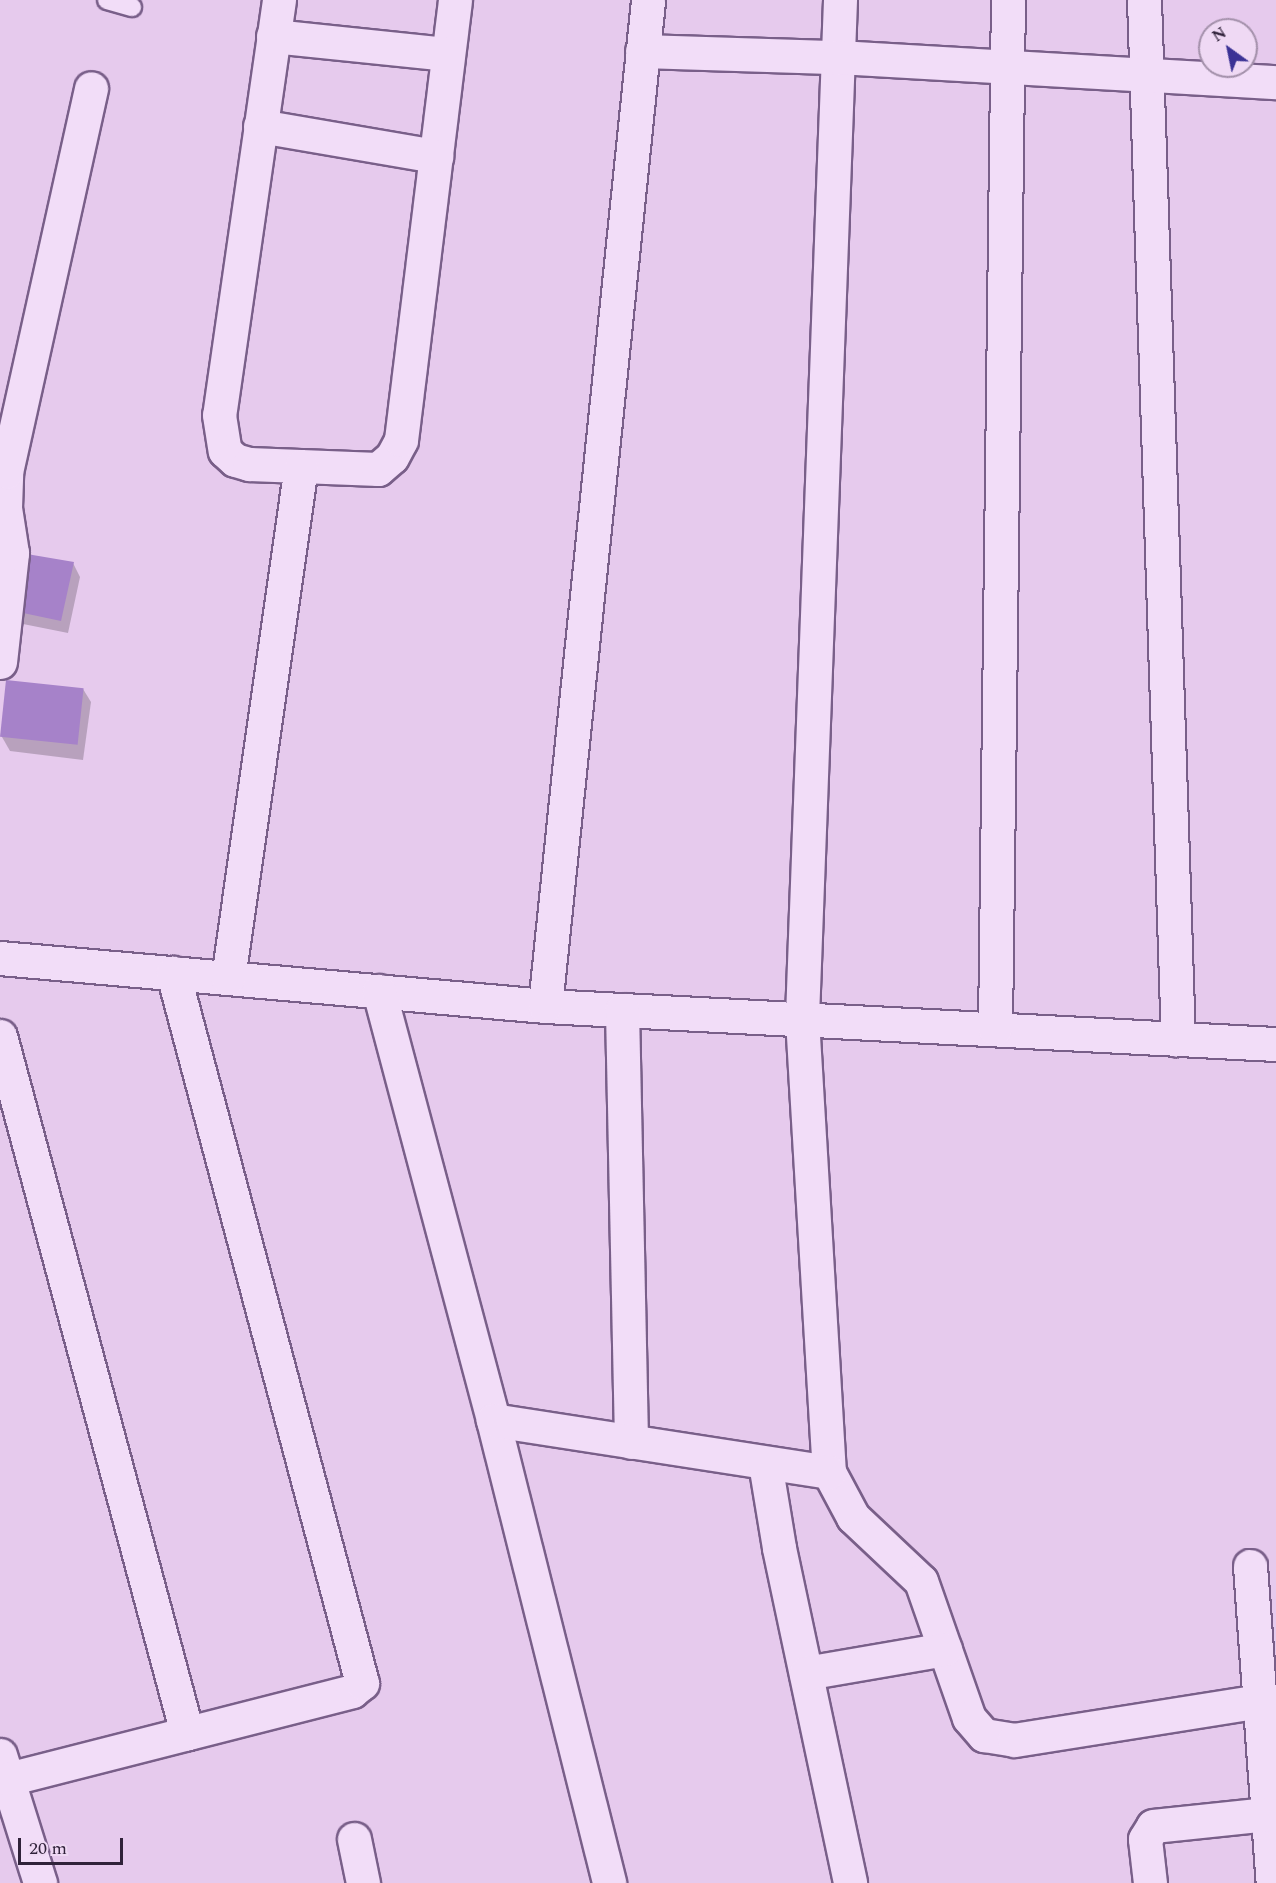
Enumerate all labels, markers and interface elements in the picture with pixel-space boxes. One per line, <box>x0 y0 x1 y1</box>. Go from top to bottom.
north arrow <box>1198 18 1258 78</box>
text: N <box>1207 21 1231 48</box>
scale bar <box>21 1826 126 1864</box>
text: 20 m <box>29 1835 67 1862</box>

